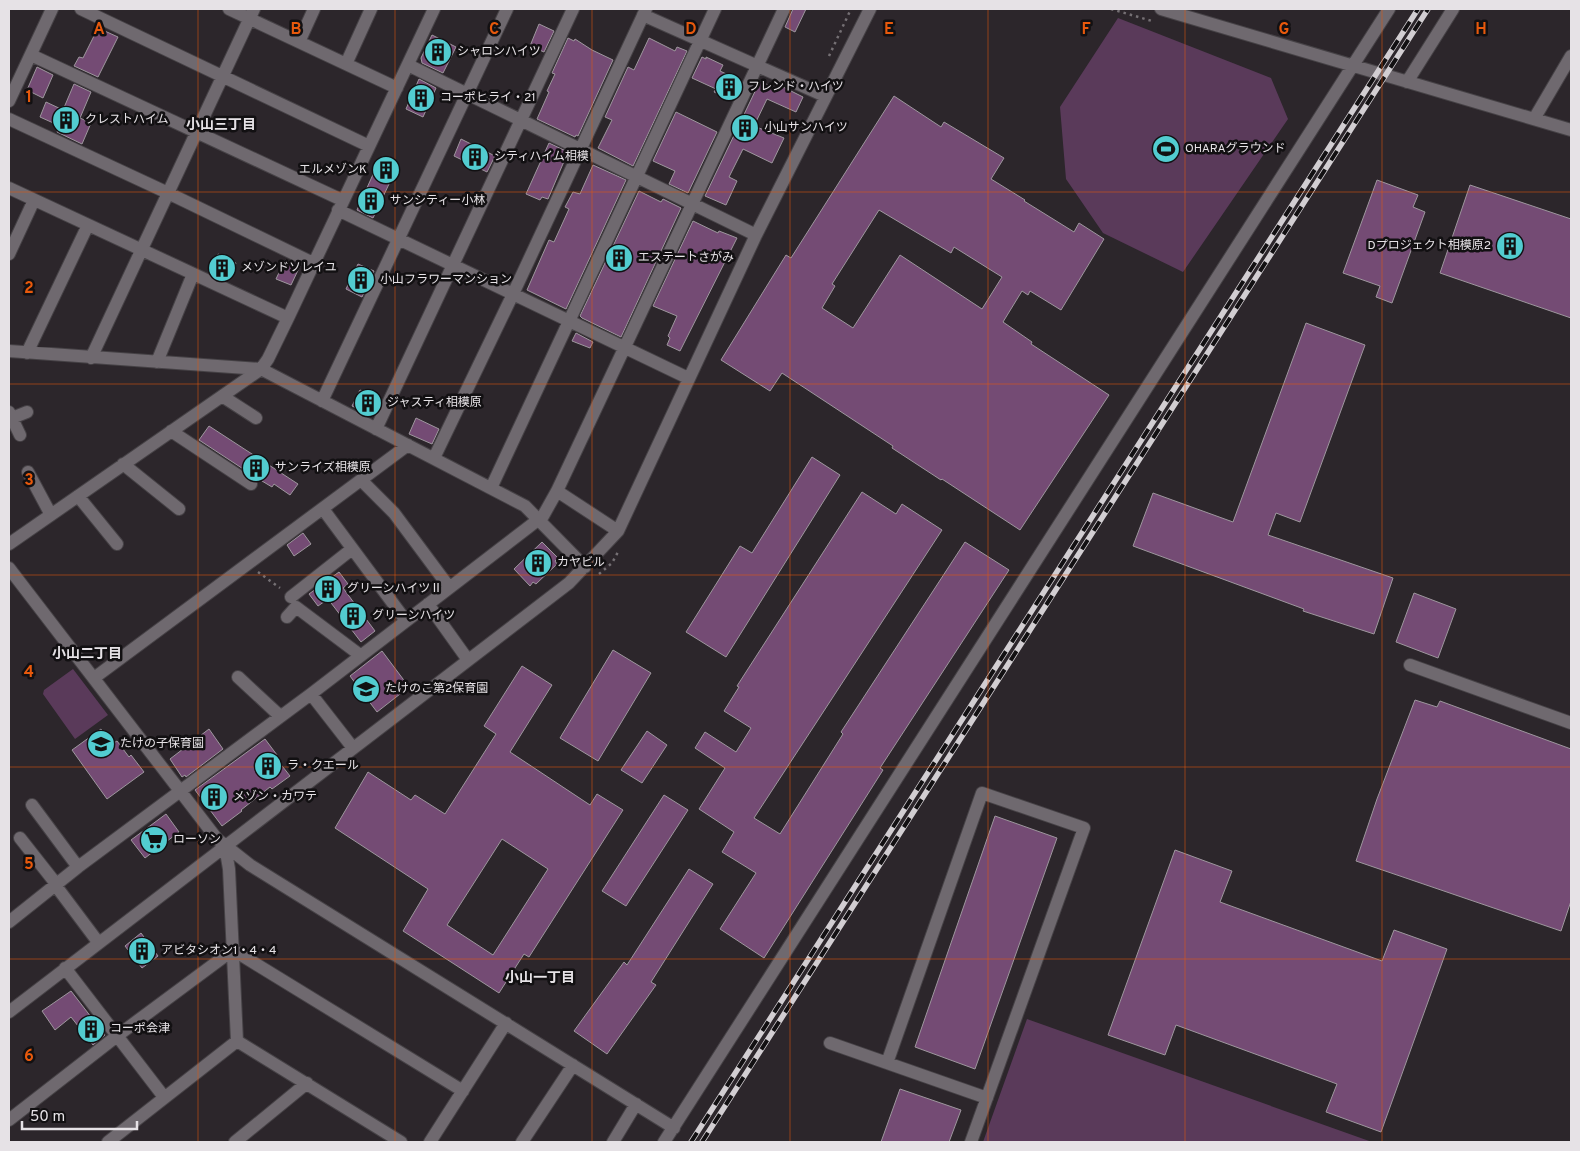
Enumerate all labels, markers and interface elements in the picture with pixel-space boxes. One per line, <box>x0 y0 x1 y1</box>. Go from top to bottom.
text: A <box>93 20 105 40</box>
text: B <box>290 20 302 40</box>
text: C <box>489 20 499 40</box>
text: D <box>685 20 697 40</box>
text: E <box>884 20 894 40</box>
text: F <box>1081 20 1091 40</box>
text: G <box>1279 20 1289 40</box>
text: H <box>1475 20 1487 40</box>
building icon: シャロンハイツ <box>423 37 453 67</box>
place label: シャロンハイツ <box>457 44 541 60</box>
building icon: フレンド・ハイツ <box>714 72 744 102</box>
place label: フレンド・ハイツ <box>748 79 844 95</box>
building icon: コーポヒライ・21 <box>406 83 436 113</box>
text: 1 <box>26 88 32 108</box>
place label: コーポヒライ・21 <box>440 90 536 106</box>
building icon: クレストハイム <box>51 105 81 135</box>
place label: クレストハイム <box>85 112 169 128</box>
building icon: 小山サンハイツ <box>730 113 760 143</box>
district label: 小山三丁目 <box>186 117 256 134</box>
place label: 小山サンハイツ <box>764 120 848 136</box>
sports icon: OHARAグラウンド <box>1151 134 1181 164</box>
place label: OHARAグラウンド <box>1185 141 1286 157</box>
building icon: シティハイム相模 <box>460 142 490 172</box>
place label: シティハイム相模 <box>494 149 589 165</box>
building icon: エルメゾンK <box>371 155 401 185</box>
place label: エルメゾンK <box>299 162 367 178</box>
building icon: サンシティー小林 <box>356 186 386 216</box>
place label: サンシティー小林 <box>390 193 485 209</box>
building icon: Dプロジェクト相模原2 <box>1495 231 1525 261</box>
place label: Dプロジェクト相模原2 <box>1367 238 1491 254</box>
building icon: エステートさがみ <box>604 243 634 273</box>
place label: エステートさがみ <box>638 250 734 266</box>
building icon: メゾンドソレイユ <box>207 253 237 283</box>
place label: メゾンドソレイユ <box>241 260 337 276</box>
building icon: 小山フラワーマンション <box>346 265 376 295</box>
place label: 小山フラワーマンション <box>380 272 512 288</box>
text: 2 <box>24 279 34 299</box>
building icon: ジャスティ相模原 <box>353 388 383 418</box>
place label: ジャスティ相模原 <box>387 395 482 411</box>
building icon: サンライズ相模原 <box>241 453 271 483</box>
place label: サンライズ相模原 <box>275 460 371 476</box>
text: 3 <box>24 471 34 491</box>
building icon: カヤビル <box>523 548 553 578</box>
place label: カヤビル <box>557 555 605 571</box>
building icon: グリーンハイツⅡ <box>313 574 343 604</box>
place label: グリーンハイツⅡ <box>347 581 442 597</box>
building icon: グリーンハイツ <box>338 601 368 631</box>
place label: グリーンハイツ <box>372 608 455 624</box>
district label: 小山二丁目 <box>52 646 122 663</box>
text: 4 <box>24 663 34 683</box>
school or university icon: たけのこ第2保育園 <box>351 674 381 704</box>
place label: たけのこ第2保育園 <box>385 681 488 697</box>
school or university icon: たけの子保育園 <box>86 729 116 759</box>
place label: たけの子保育園 <box>120 736 204 752</box>
building icon: ラ・クエール <box>253 751 283 781</box>
place label: ラ・クエール <box>287 758 359 774</box>
building icon: メゾン・カワテ <box>199 782 229 812</box>
place label: メゾン・カワテ <box>233 789 317 805</box>
supermarket icon: ローソン <box>139 825 169 855</box>
place label: ローソン <box>173 832 221 848</box>
text: 5 <box>24 855 34 875</box>
building icon: アビタシオン1・4・4 <box>127 936 157 966</box>
place label: アビタシオン1・4・4 <box>161 943 276 959</box>
district label: 小山一丁目 <box>505 970 575 987</box>
building icon: コーポ会津 <box>76 1014 106 1044</box>
place label: コーポ会津 <box>110 1021 170 1037</box>
text: 6 <box>24 1047 34 1067</box>
scale bar <box>22 1098 138 1130</box>
text: 50 m <box>30 1108 65 1127</box>

